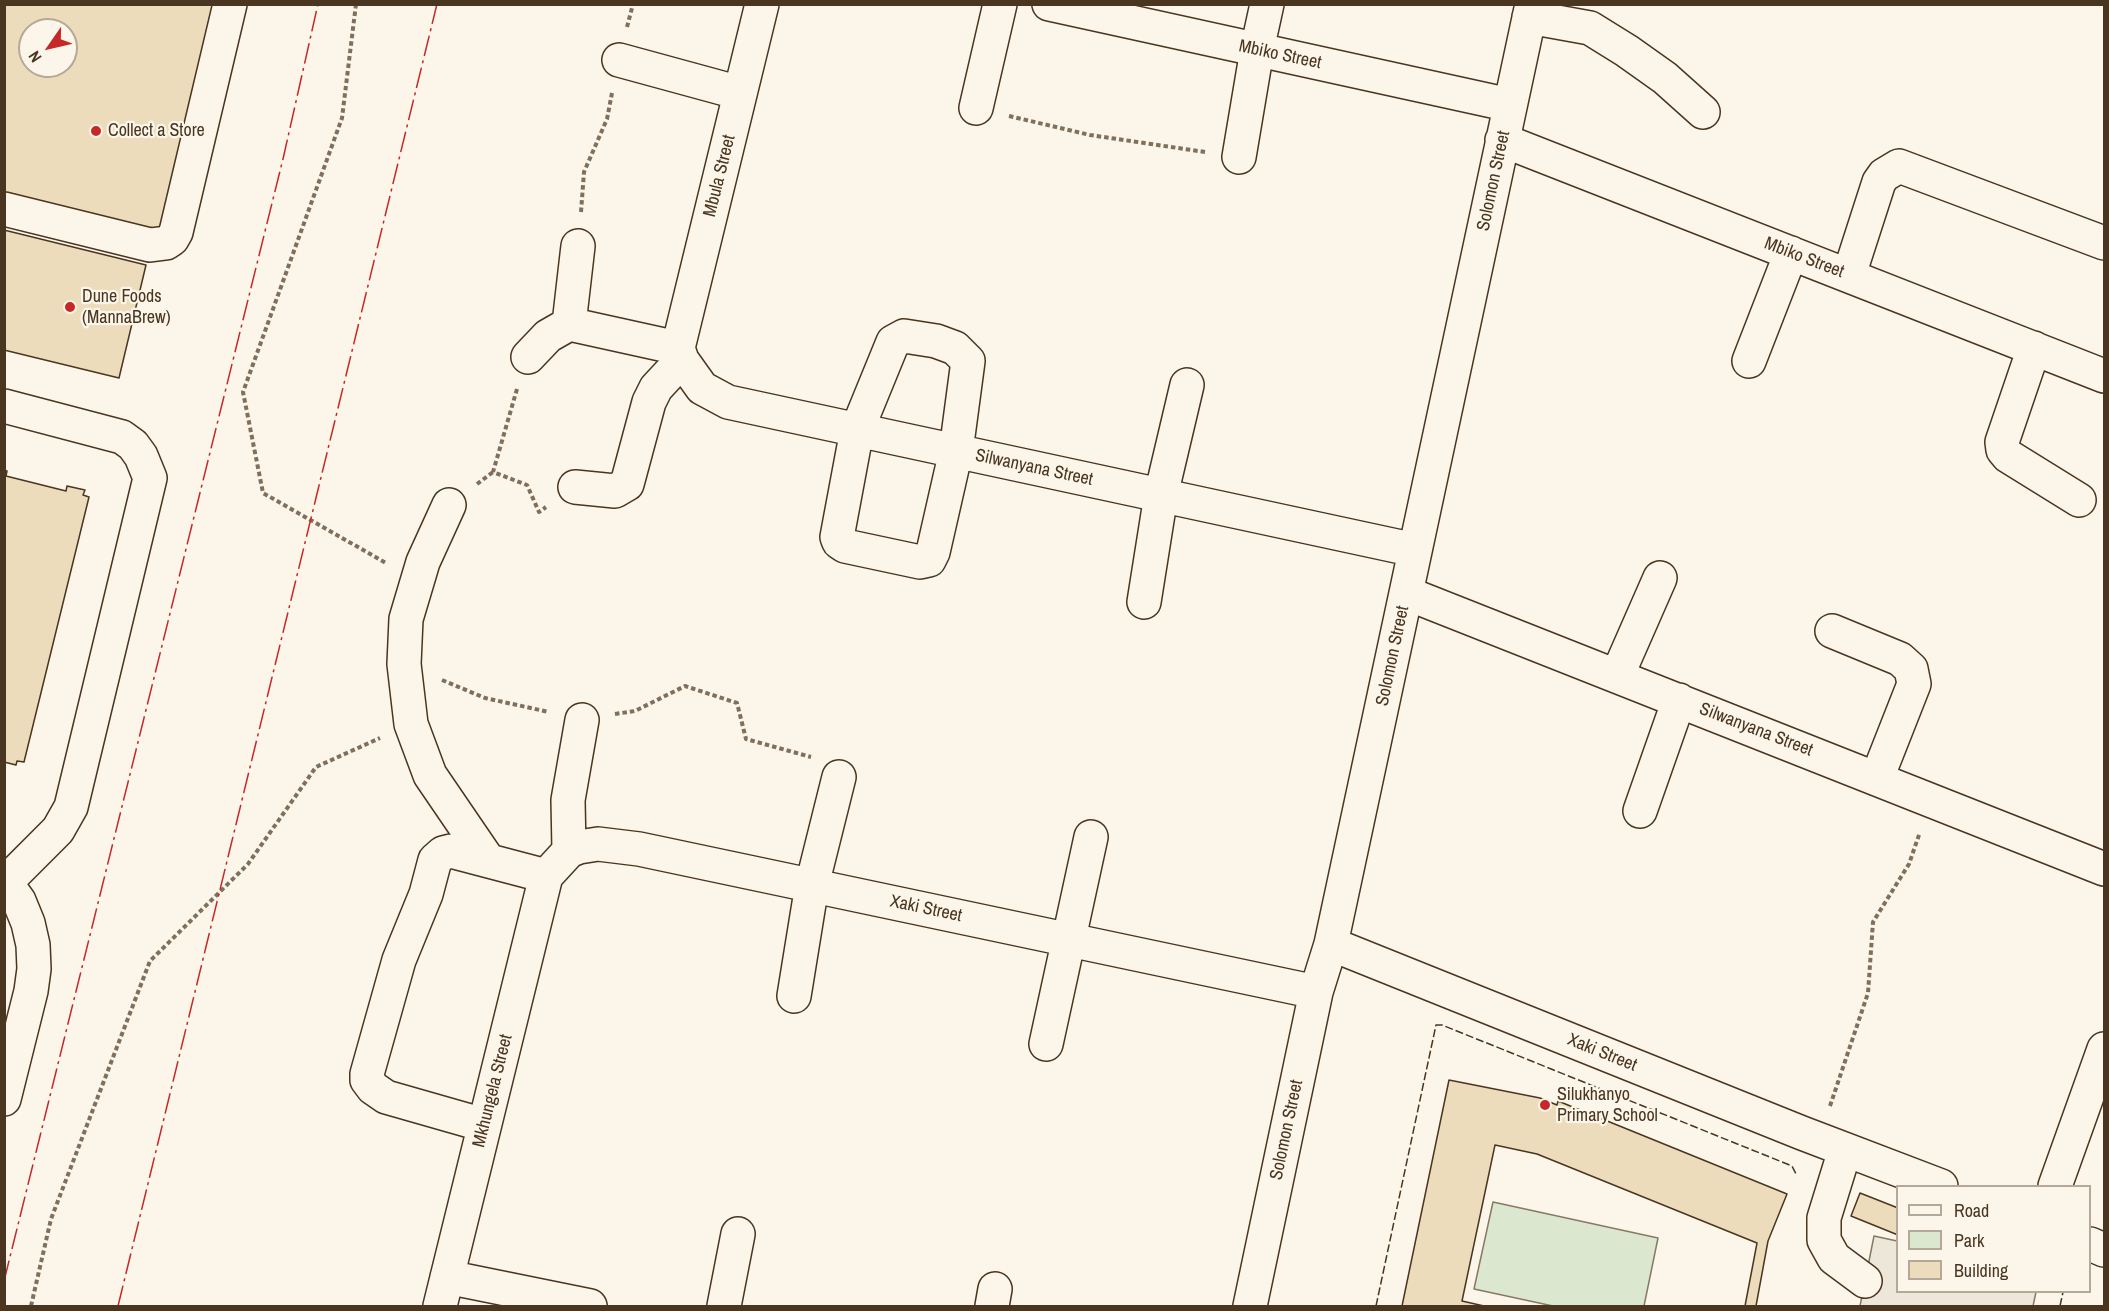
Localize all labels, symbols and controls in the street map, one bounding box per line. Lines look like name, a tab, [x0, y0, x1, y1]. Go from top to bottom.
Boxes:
north arrow	[18, 18, 78, 78]
street label: Mbiko Street	[1237, 36, 1323, 74]
text: N	[23, 47, 47, 67]
place label: Collect a Store	[108, 120, 205, 142]
marker: Collect a Store	[89, 124, 103, 138]
street label: Solomon Street	[1473, 129, 1515, 233]
street label: Mbula Street	[699, 133, 741, 219]
street label: Mbiko Street	[1761, 233, 1847, 283]
place label: Dune Foods (MannaBrew)	[82, 286, 171, 328]
marker: Dune Foods (MannaBrew)	[63, 300, 77, 314]
street label: Silwanyana Street	[973, 445, 1095, 491]
street label: Solomon Street	[1372, 604, 1414, 708]
street label: Silwanyana Street	[1696, 698, 1816, 762]
street label: Xaki Street	[888, 891, 964, 927]
street label: Xaki Street	[1564, 1029, 1640, 1077]
street label: Mkhungela Street	[469, 1032, 517, 1150]
street label: Solomon Street	[1266, 1078, 1308, 1182]
place label: Silukhanyo Primary School	[1557, 1084, 1658, 1126]
marker: Silukhanyo Primary School	[1538, 1098, 1552, 1112]
legend	[1896, 1185, 2091, 1293]
text: Road	[1954, 1198, 1989, 1223]
text: Park	[1954, 1228, 1984, 1253]
text: Building	[1954, 1258, 2008, 1283]

